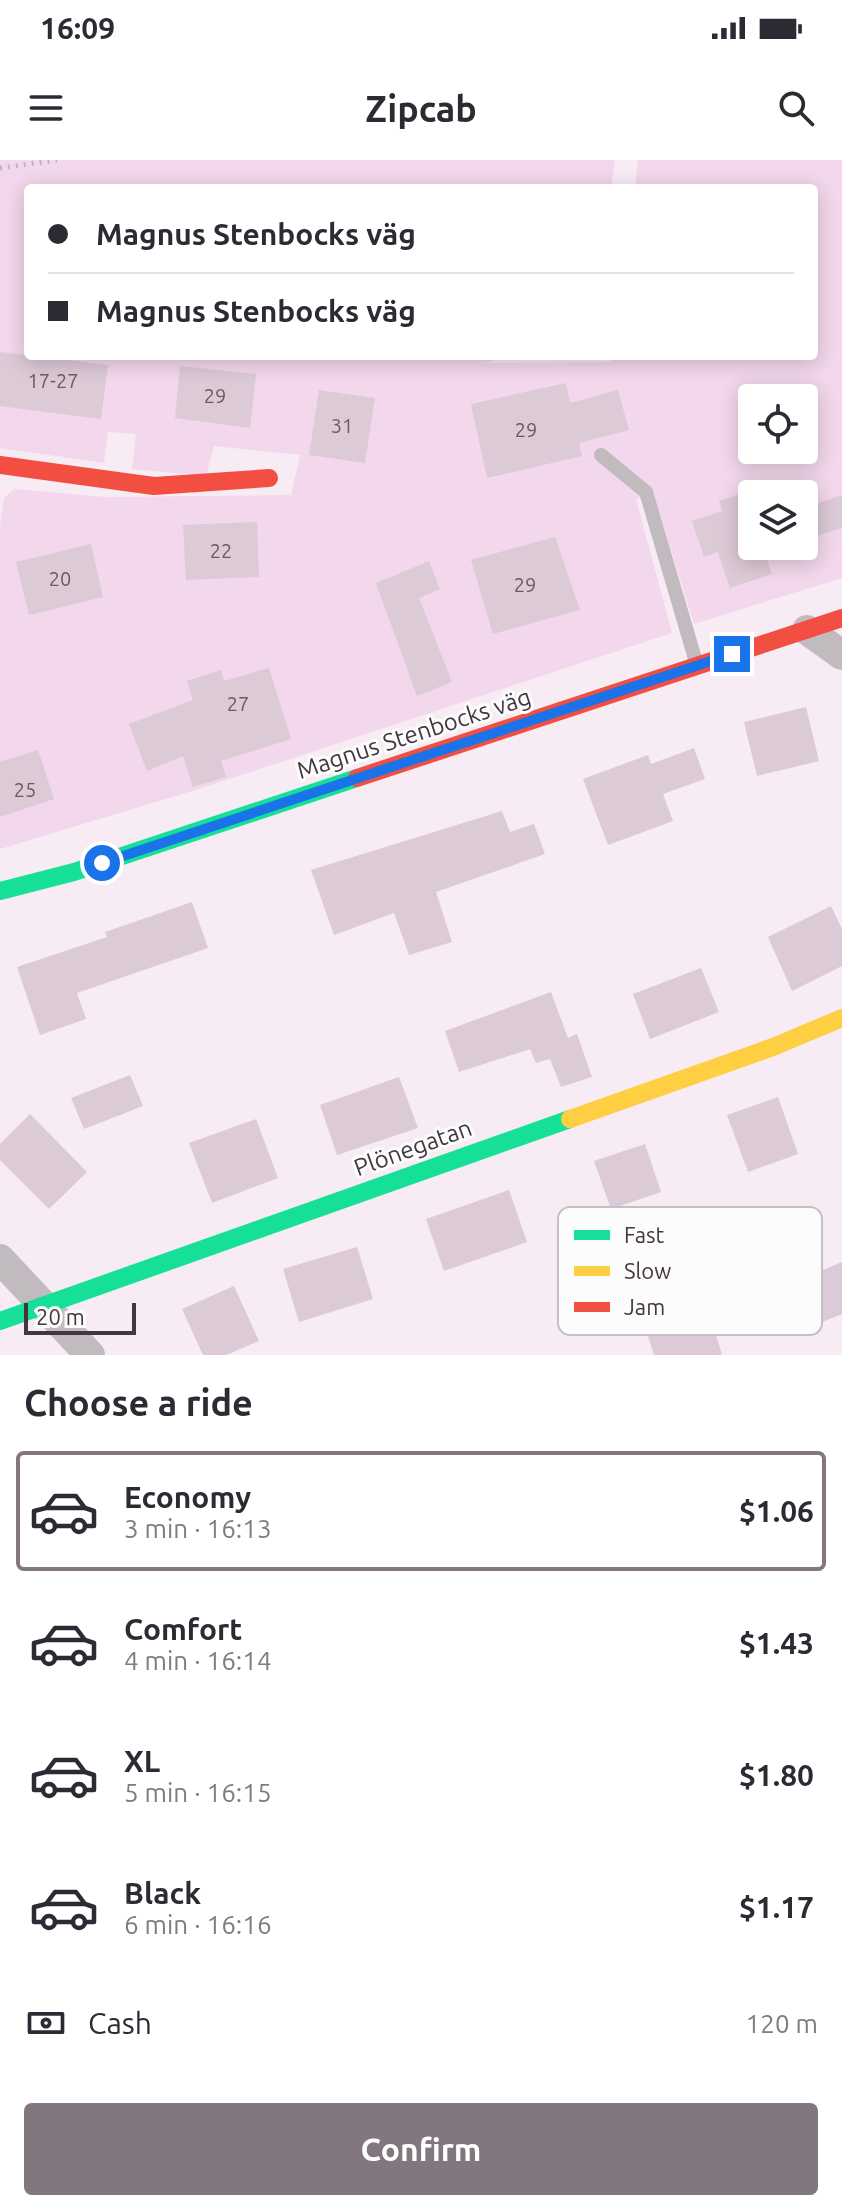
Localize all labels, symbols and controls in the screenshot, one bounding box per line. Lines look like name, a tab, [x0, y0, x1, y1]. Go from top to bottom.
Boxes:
text: 16:09	[40, 11, 115, 45]
icon: menu	[24, 86, 68, 130]
icon: search	[774, 86, 818, 130]
text: Zipcab	[365, 88, 477, 129]
text: Magnus Stenbocks väg	[96, 217, 416, 251]
text: Magnus Stenbocks väg	[96, 294, 416, 328]
house number: 17-27	[28, 369, 78, 392]
house number: 29	[204, 384, 226, 407]
map controls	[738, 384, 818, 560]
button: locate	[738, 384, 818, 464]
house number: 31	[331, 414, 353, 437]
house number: 29	[515, 418, 537, 441]
button: layers	[738, 480, 818, 560]
house number: 22	[210, 539, 232, 562]
house number: 20	[49, 567, 71, 590]
house number: 29	[514, 573, 536, 596]
route end	[714, 636, 750, 672]
street label: Magnus Stenbocks väg	[293, 683, 534, 784]
house number: 27	[227, 692, 249, 715]
house number: 25	[14, 778, 36, 801]
route start	[84, 845, 120, 881]
street label: Plönegatan	[350, 1114, 475, 1181]
legend	[558, 1207, 822, 1335]
text: Fast	[624, 1222, 665, 1247]
text: Slow	[624, 1258, 671, 1283]
text: Jam	[624, 1294, 665, 1319]
scale bar	[24, 1299, 136, 1335]
text: 20 m	[36, 1304, 85, 1329]
text: Choose a ride	[24, 1382, 253, 1423]
icon: car	[28, 1475, 100, 1547]
text: Economy	[124, 1480, 251, 1514]
text: $1.06	[739, 1494, 814, 1528]
text: 3 min · 16:13	[124, 1514, 272, 1543]
icon: car	[28, 1607, 100, 1679]
text: Comfort	[124, 1612, 242, 1646]
text: $1.43	[739, 1626, 814, 1660]
text: 4 min · 16:14	[124, 1646, 272, 1675]
icon: car	[28, 1739, 100, 1811]
text: XL	[124, 1744, 160, 1778]
text: $1.80	[739, 1758, 814, 1792]
text: 5 min · 16:15	[124, 1778, 272, 1807]
icon: car	[28, 1871, 100, 1943]
text: Black	[124, 1876, 201, 1910]
text: $1.17	[739, 1890, 814, 1924]
text: 6 min · 16:16	[124, 1910, 272, 1939]
icon: cash	[24, 2001, 68, 2045]
text: Cash	[88, 2006, 152, 2040]
text: 120 m	[746, 2009, 818, 2038]
button: Confirm	[24, 2103, 818, 2195]

